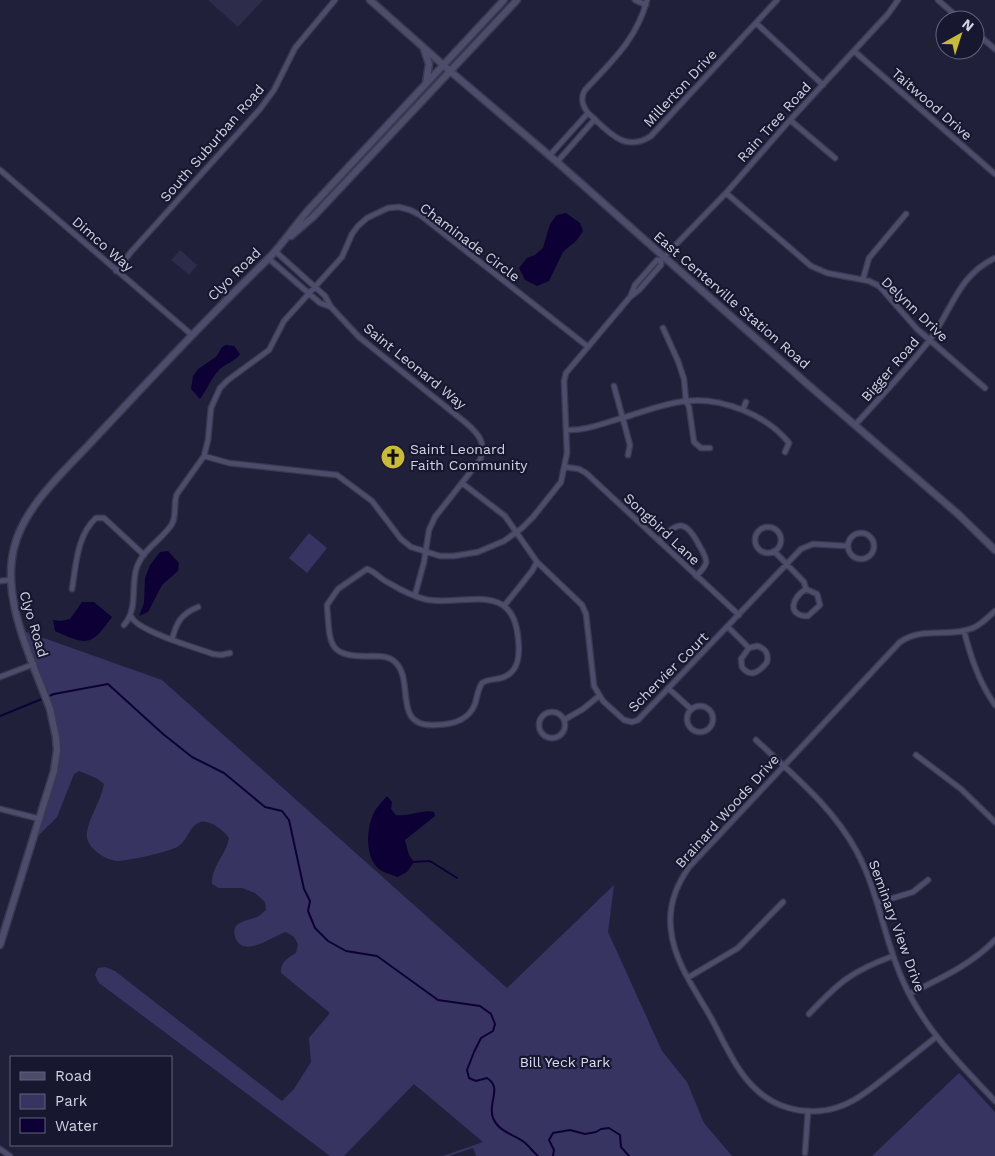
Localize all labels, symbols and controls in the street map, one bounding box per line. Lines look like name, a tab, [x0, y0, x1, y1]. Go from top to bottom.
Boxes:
north arrow	[935, 10, 985, 60]
text: N	[959, 15, 977, 34]
street label: Millerton Drive	[640, 46, 720, 130]
street label: Taitwood Drive	[889, 65, 975, 143]
street label: Rain Tree Road	[734, 79, 814, 165]
street label: South Suburban Road	[157, 81, 267, 205]
street label: Chaminade Circle	[417, 199, 523, 285]
street label: Dimco Way	[69, 213, 137, 275]
street label: East Centerville Station Road	[651, 228, 813, 372]
street label: Clyo Road	[204, 244, 264, 304]
street label: Delynn Drive	[878, 273, 952, 345]
street label: Saint Leonard Way	[361, 320, 470, 413]
street label: Bigger Road	[858, 333, 922, 405]
place label: Saint Leonard Faith Community	[410, 441, 528, 473]
church icon: Saint Leonard Faith Community	[380, 444, 406, 470]
street label: Songbird Lane	[621, 490, 703, 568]
street label: Clyo Road	[16, 589, 52, 659]
street label: Schervier Court	[625, 629, 711, 715]
street label: Brainard Woods Drive	[672, 751, 782, 871]
street label: Seminary View Drive	[866, 858, 928, 994]
park label: Bill Yeck Park	[520, 1054, 610, 1070]
legend	[10, 1056, 172, 1146]
text: Road	[55, 1067, 92, 1085]
text: Park	[55, 1092, 88, 1110]
text: Water	[55, 1117, 98, 1135]

